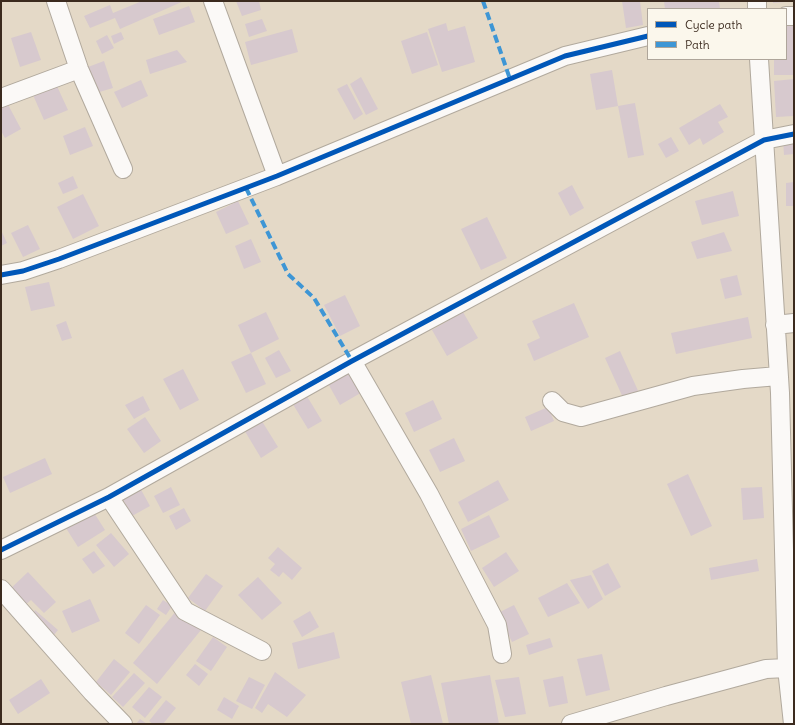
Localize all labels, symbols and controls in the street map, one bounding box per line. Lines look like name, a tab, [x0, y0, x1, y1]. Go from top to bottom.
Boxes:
legend	[647, 8, 787, 60]
text: Cycle path	[685, 17, 742, 32]
text: Path	[685, 37, 710, 52]

